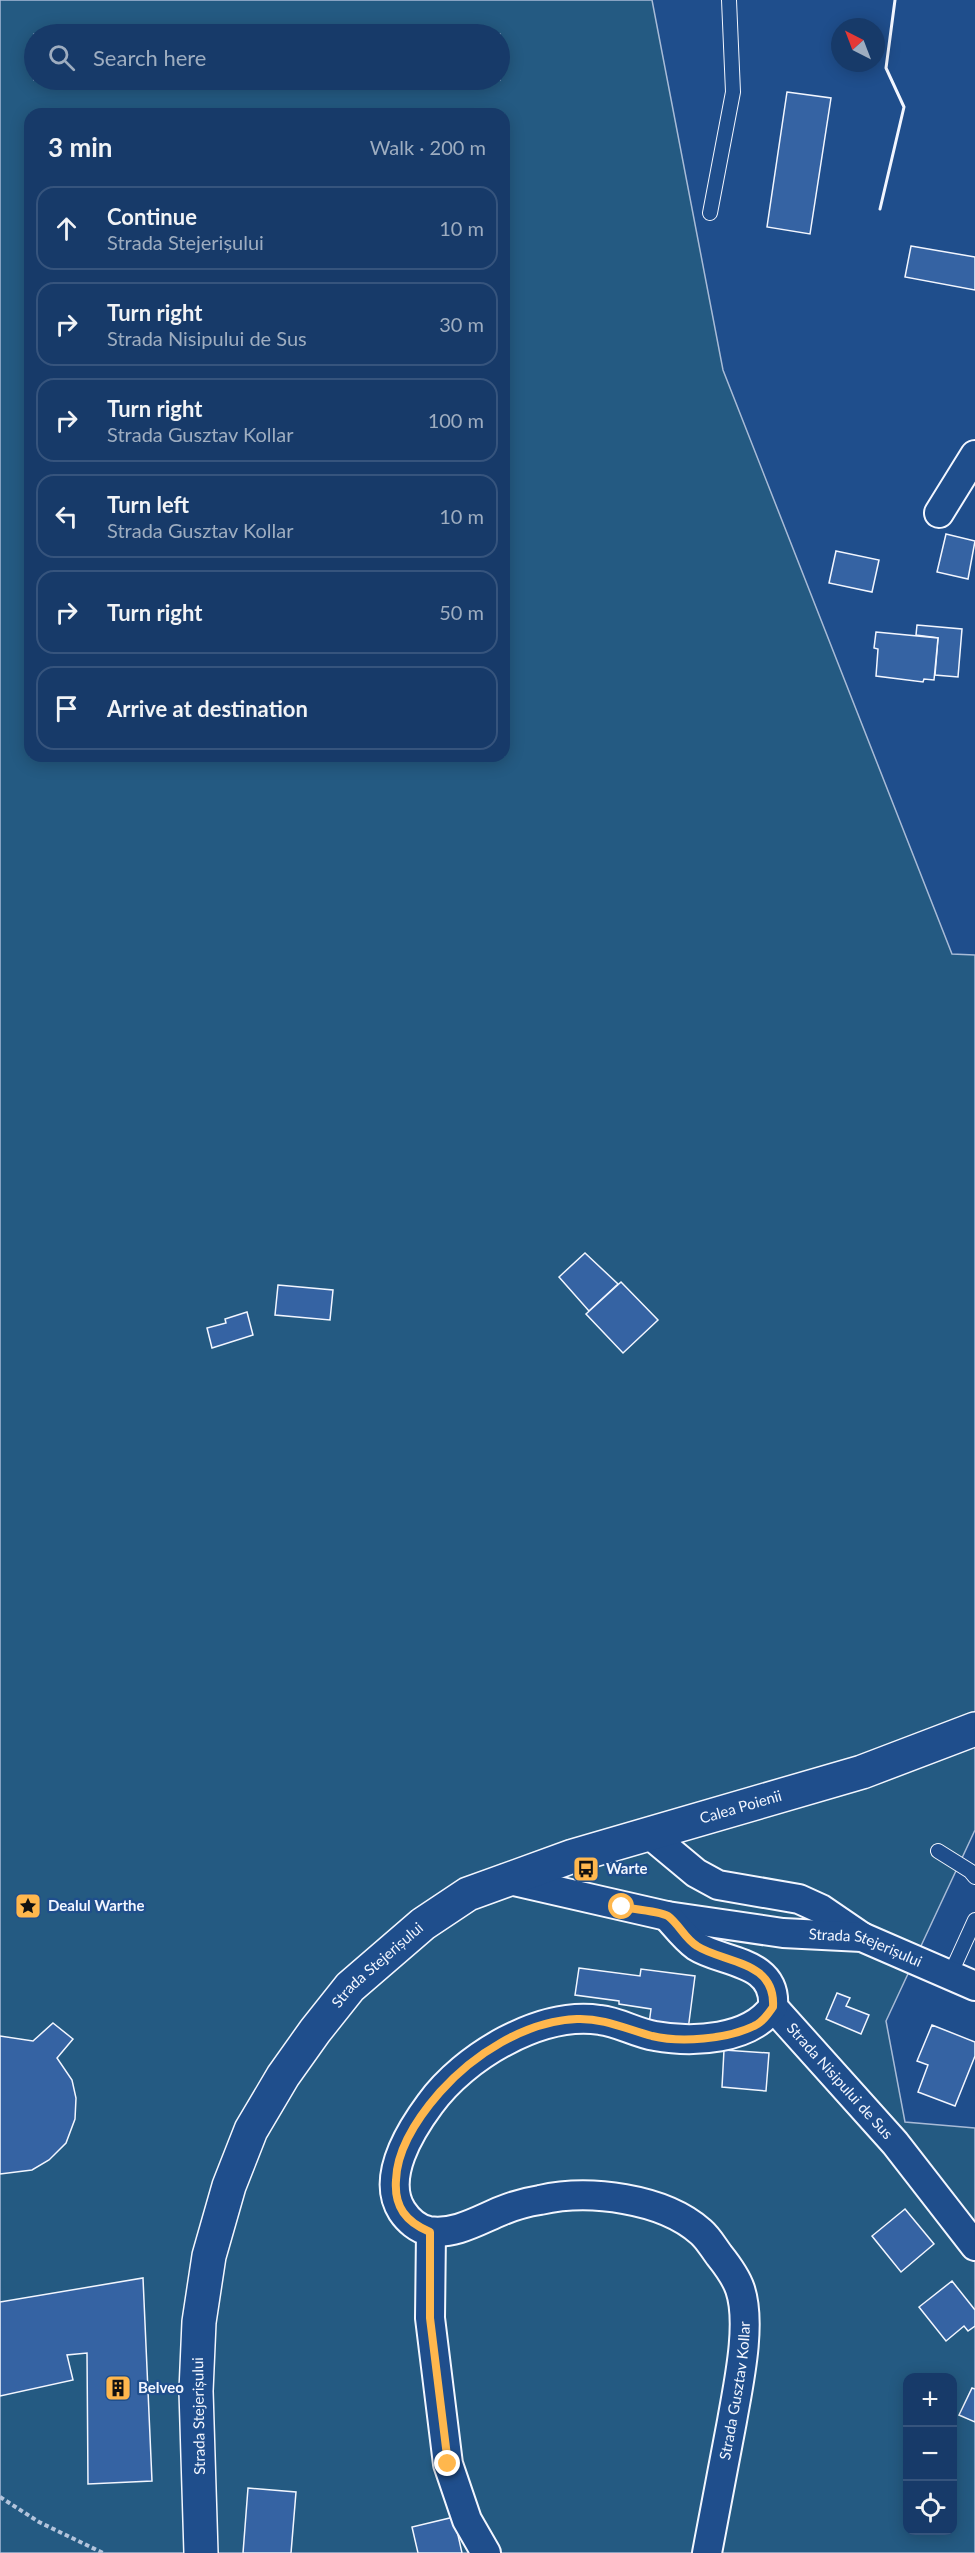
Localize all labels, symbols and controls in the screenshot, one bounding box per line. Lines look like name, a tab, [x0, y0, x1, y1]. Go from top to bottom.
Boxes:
north arrow	[831, 18, 885, 72]
search box	[24, 24, 510, 90]
icon: search	[45, 41, 78, 74]
text: Search here	[93, 44, 206, 71]
text: 3 min	[48, 131, 112, 163]
text: Walk · 200 m	[370, 135, 486, 159]
text: Continue	[107, 203, 197, 230]
icon: ahead	[50, 212, 83, 245]
text: 10 m	[439, 216, 484, 240]
text: Strada Stejerișului	[107, 230, 264, 254]
text: Turn right	[107, 299, 202, 326]
icon: right	[50, 308, 83, 341]
text: 30 m	[439, 312, 484, 336]
text: Strada Nisipului de Sus	[107, 326, 307, 350]
text: Turn right	[107, 395, 202, 422]
icon: right	[50, 404, 83, 437]
text: 100 m	[428, 408, 484, 432]
text: Strada Gusztav Kollar	[107, 422, 294, 446]
text: Turn left	[107, 491, 189, 518]
icon: left	[50, 500, 83, 533]
text: 10 m	[439, 504, 484, 528]
text: Strada Gusztav Kollar	[107, 518, 294, 542]
icon: right	[50, 596, 83, 629]
text: Turn right	[107, 599, 202, 626]
text: 50 m	[439, 600, 484, 624]
icon: arrive	[50, 692, 83, 725]
text: Arrive at destination	[107, 695, 308, 722]
street label: Calea Poienii	[697, 1786, 784, 1827]
bus stop icon: Warte	[571, 1854, 601, 1884]
place label: Warte	[606, 1859, 648, 1877]
place icon: Dealul Warthe	[13, 1891, 43, 1921]
route start	[608, 1893, 634, 1919]
place label: Dealul Warthe	[48, 1896, 145, 1914]
street label: Strada Stejerișului	[327, 1918, 426, 2011]
street label: Strada Stejerișului	[808, 1924, 925, 1970]
street label: Strada Nisipului de Sus	[784, 2019, 897, 2142]
street label: Strada Gusztav Kollar	[715, 2321, 753, 2461]
street label: Strada Stejerișului	[188, 2357, 208, 2475]
building icon: Belveo	[103, 2373, 133, 2403]
map controls	[903, 2373, 957, 2535]
button: +	[903, 2373, 957, 2427]
place label: Belveo	[138, 2378, 184, 2396]
button: −	[903, 2427, 957, 2481]
route end	[434, 2450, 460, 2476]
button: locate	[903, 2481, 957, 2535]

